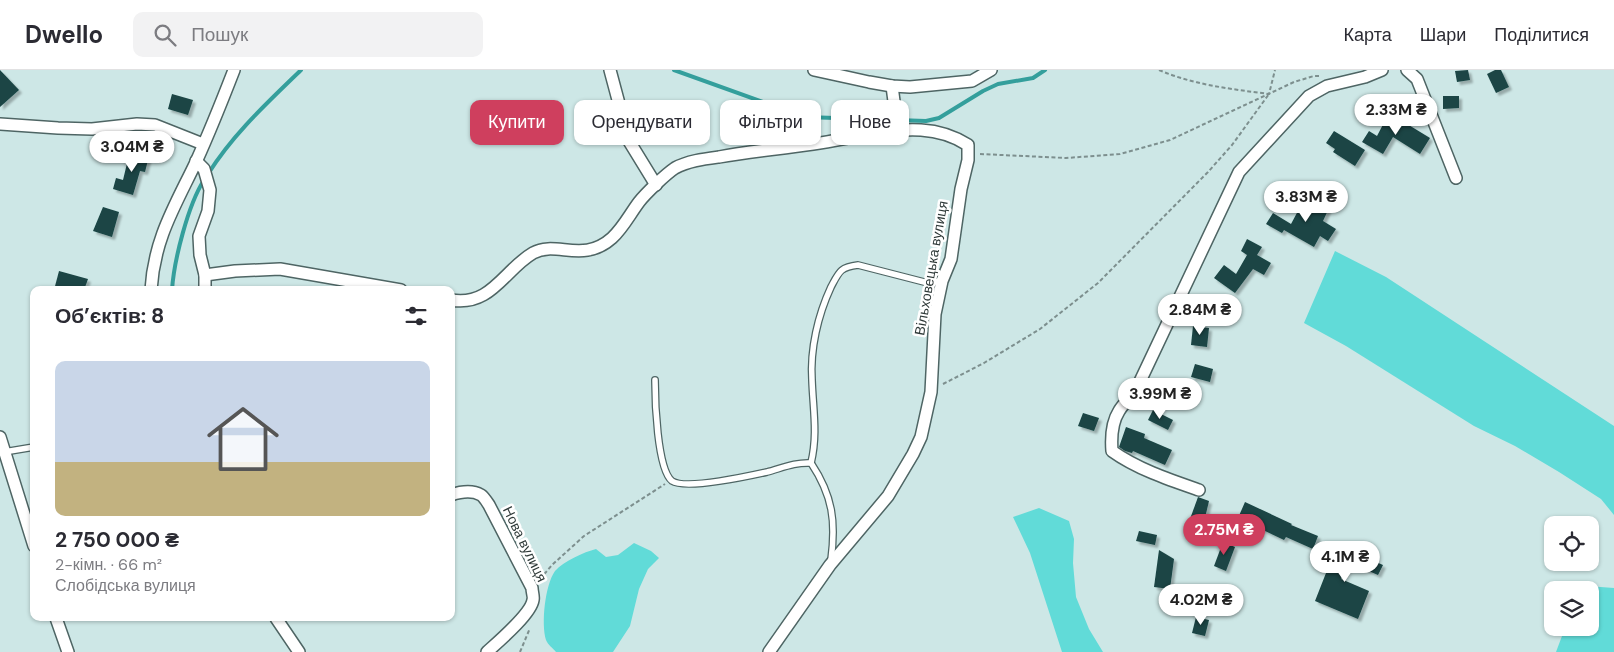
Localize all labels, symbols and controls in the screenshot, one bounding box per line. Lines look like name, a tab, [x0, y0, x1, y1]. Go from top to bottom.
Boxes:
search box	[133, 12, 483, 57]
text: Dwello	[25, 19, 103, 50]
icon: search	[151, 21, 179, 49]
text: Пошук	[191, 22, 248, 47]
text: Карта	[1344, 23, 1392, 47]
text: Шари	[1420, 23, 1466, 47]
text: Поділитися	[1494, 23, 1589, 47]
pin: 2.33M ₴	[1350, 93, 1442, 136]
text: 2.33M ₴	[1365, 99, 1427, 120]
chip: Купити	[470, 100, 564, 145]
chip: Орендувати	[574, 100, 710, 145]
chip: Фільтри	[720, 100, 821, 145]
chip: Нове	[831, 100, 909, 145]
pin: 3.04M ₴	[86, 131, 178, 173]
text: 3.04M ₴	[100, 136, 164, 157]
pin: 3.83M ₴	[1260, 180, 1352, 223]
text: 3.83M ₴	[1275, 186, 1337, 207]
street label: Вільховецька вулиця	[910, 199, 952, 337]
pin: 2.84M ₴	[1154, 294, 1246, 336]
text: 2.84M ₴	[1169, 299, 1231, 320]
text: Об’єктів: 8	[55, 302, 164, 330]
icon: filters	[402, 302, 430, 330]
pin: 3.99M ₴	[1114, 378, 1206, 420]
text: 3.99M ₴	[1129, 383, 1191, 404]
icon: home	[198, 394, 288, 484]
street label: Нова вулиця	[499, 503, 551, 585]
pin: 2.75M ₴	[1178, 514, 1270, 556]
map controls	[1544, 516, 1599, 636]
button: locate	[1544, 516, 1599, 571]
text: 2.75M ₴	[1194, 519, 1254, 540]
text: 2 750 000 ₴	[55, 526, 179, 554]
pin: 4.1M ₴	[1304, 540, 1386, 583]
text: 4.1M ₴	[1321, 546, 1369, 567]
text: 2-кімн. · 66 m²	[55, 554, 162, 575]
text: Слобідська вулиця	[55, 575, 196, 596]
button: layers	[1544, 581, 1599, 636]
pin: 4.02M ₴	[1155, 584, 1247, 626]
text: 4.02M ₴	[1170, 589, 1232, 610]

